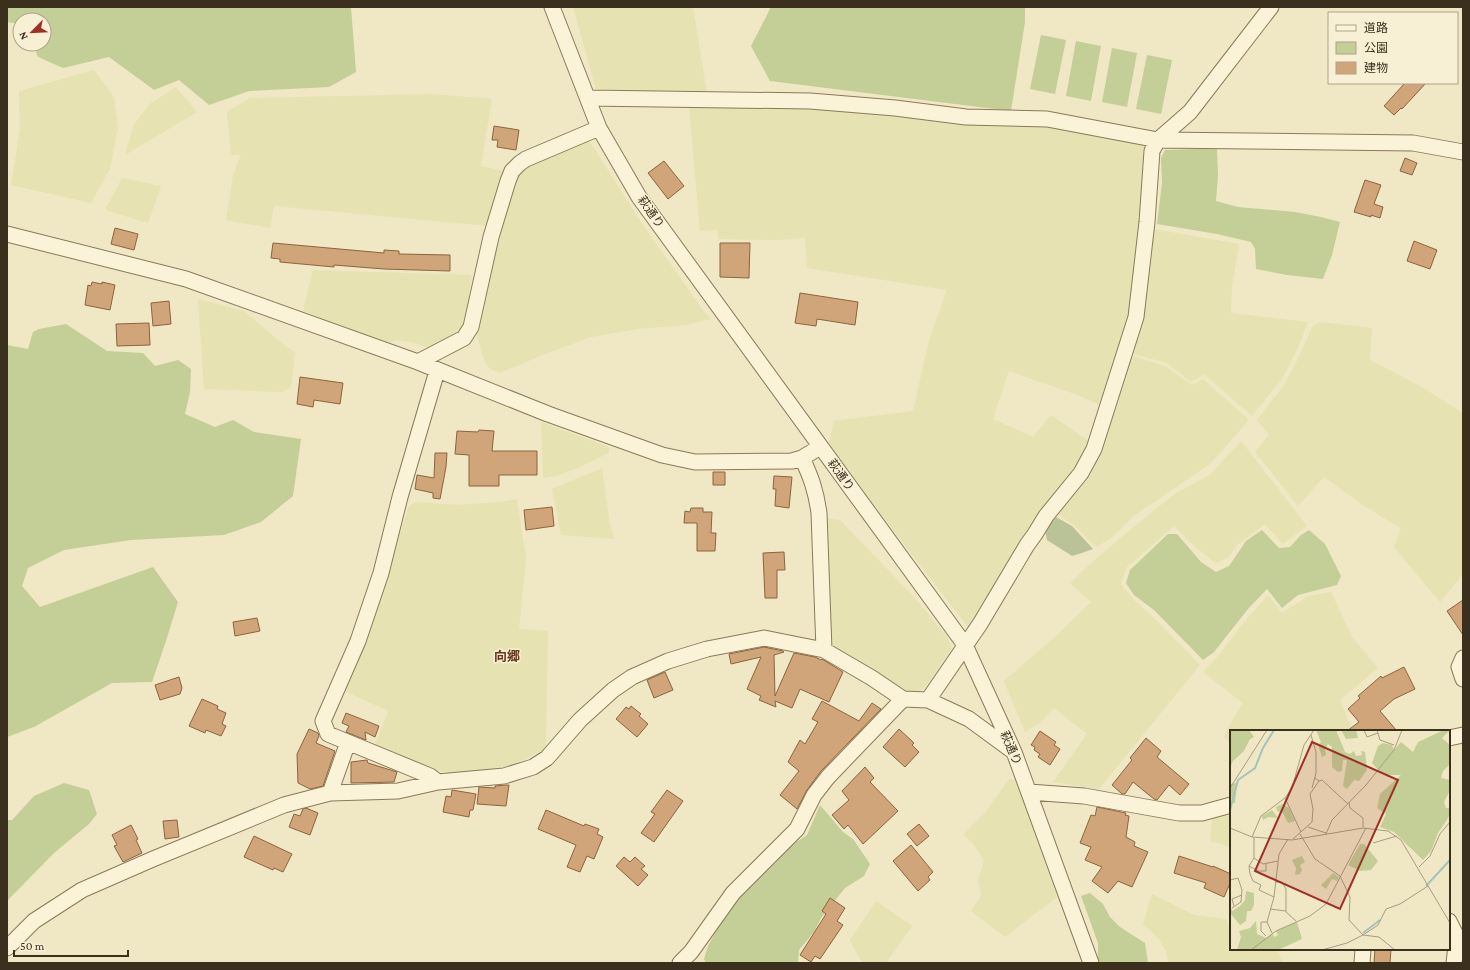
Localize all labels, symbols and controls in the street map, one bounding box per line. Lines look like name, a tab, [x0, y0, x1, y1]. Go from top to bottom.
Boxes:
north arrow	[12, 12, 52, 52]
legend	[1328, 12, 1458, 84]
text: 道路	[1364, 21, 1388, 35]
text: N	[16, 30, 30, 42]
text: 公園	[1364, 41, 1388, 55]
text: 建物	[1364, 61, 1388, 75]
street label: 萩通り	[635, 193, 667, 231]
street label: 萩通り	[825, 456, 857, 494]
district label: 向郷	[494, 649, 520, 664]
street label: 萩通り	[998, 729, 1024, 767]
inset map	[1230, 730, 1450, 950]
scale bar	[14, 932, 128, 958]
text: 50 m	[20, 939, 45, 953]

